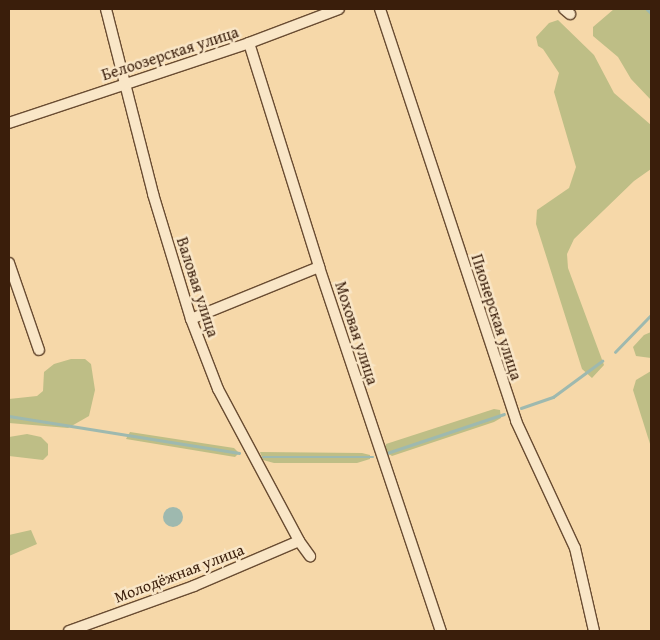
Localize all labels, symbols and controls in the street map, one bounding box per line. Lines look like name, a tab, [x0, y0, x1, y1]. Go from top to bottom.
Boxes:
street label: Белоозерская улица	[99, 22, 241, 84]
street label: Валовая улица	[173, 235, 223, 339]
street label: Пионерская улица	[468, 252, 526, 382]
street label: Моховая улица	[331, 279, 383, 387]
street label: Молодёжная улица	[111, 539, 247, 607]

